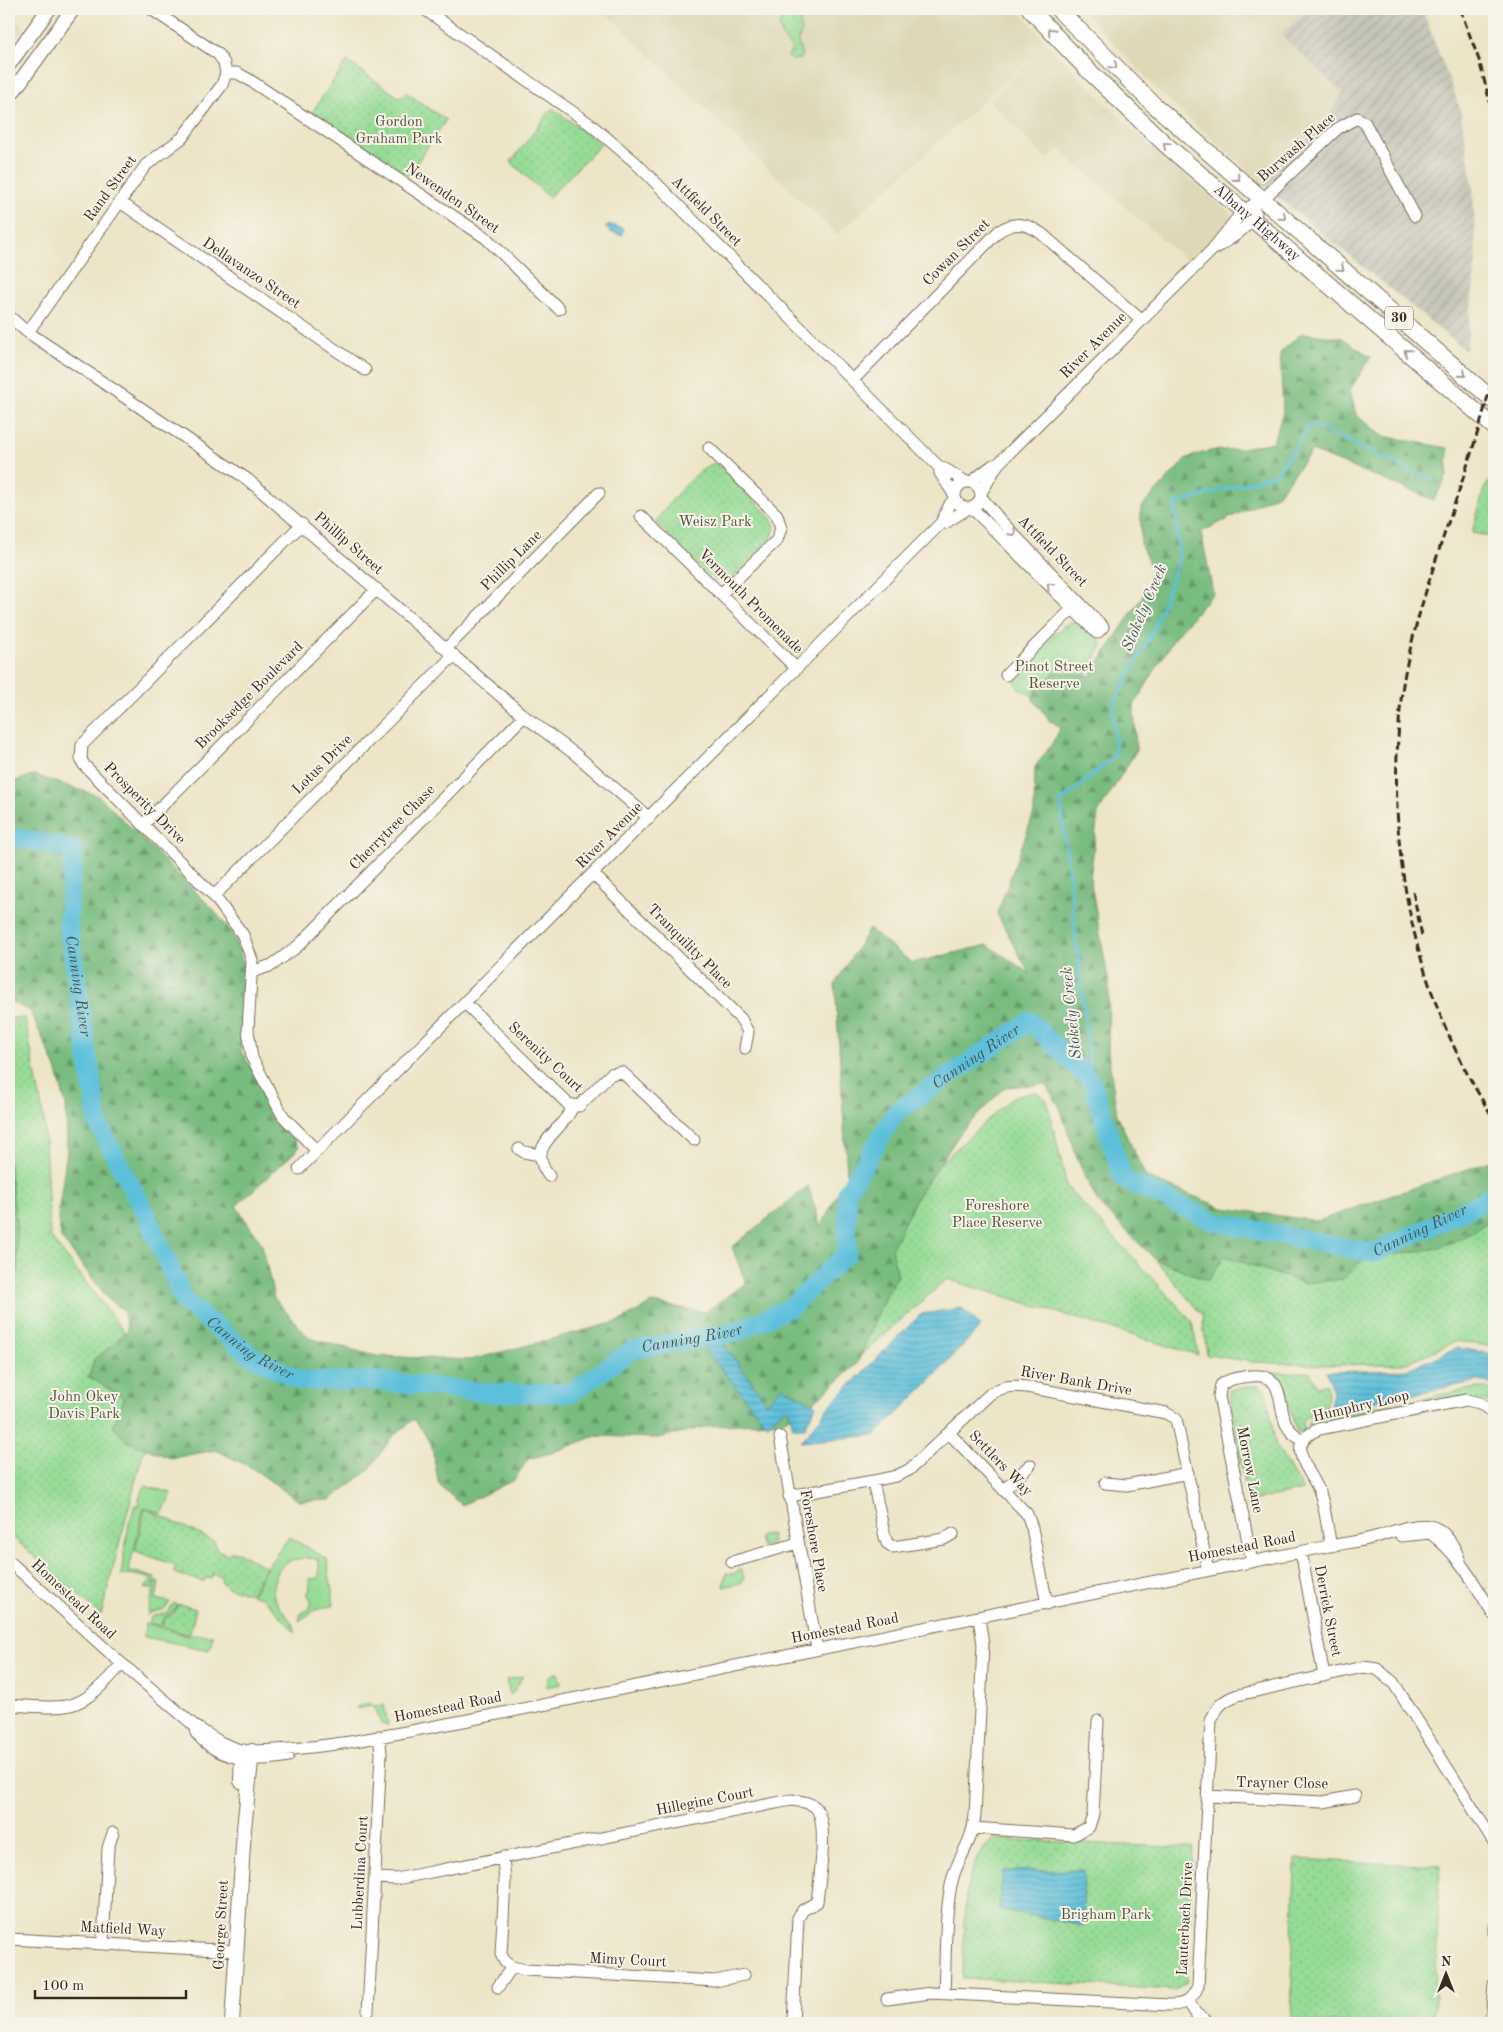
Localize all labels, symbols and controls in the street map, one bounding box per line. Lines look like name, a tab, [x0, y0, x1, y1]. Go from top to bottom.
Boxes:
one-way arrow	[1048, 27, 1057, 36]
one-way arrow	[1108, 60, 1117, 69]
street label: Burwash Place	[1255, 110, 1339, 185]
park label: Gordon Graham Park	[356, 115, 443, 147]
one-way arrow	[1163, 142, 1172, 151]
street label: Rand Street	[82, 153, 140, 225]
street label: Newenden Street	[402, 161, 502, 237]
one-way arrow	[1232, 172, 1241, 181]
street label: Attfield Street	[668, 174, 744, 250]
street label: Albany Highway	[1210, 182, 1303, 264]
one-way arrow	[1278, 212, 1287, 221]
street label: Cowan Street	[921, 217, 993, 289]
street label: Dellavanzo Street	[199, 236, 303, 312]
one-way arrow	[1335, 262, 1344, 271]
road number: 30	[1385, 306, 1413, 330]
street label: River Avenue	[1058, 310, 1130, 382]
one-way arrow	[1404, 348, 1413, 357]
one-way arrow	[1458, 368, 1467, 377]
street label: Phillip Street	[311, 510, 385, 578]
street label: Attfield Street	[1014, 513, 1090, 591]
park label: Weisz Park	[678, 515, 752, 530]
street label: Phillip Lane	[479, 528, 545, 594]
one-way arrow	[1007, 528, 1016, 537]
street label: Vermouth Promenade	[695, 547, 805, 657]
water label: Stokely Creek	[1120, 562, 1171, 654]
one-way arrow	[1047, 583, 1056, 592]
street label: Brooksedge Boulevard	[193, 639, 307, 753]
park label: Pinot Street Reserve	[1015, 660, 1094, 692]
street label: Lotus Drive	[290, 732, 356, 798]
street label: Prosperity Drive	[100, 760, 188, 848]
street label: Cherrytree Chase	[347, 782, 439, 874]
street label: River Avenue	[574, 800, 646, 872]
street label: Tranquility Place	[644, 902, 734, 992]
water label: Canning River	[62, 934, 93, 1039]
water label: Stokely Creek	[1059, 966, 1085, 1060]
street label: Serenity Court	[505, 1020, 585, 1096]
water label: Canning River	[930, 1021, 1024, 1093]
park label: Foreshore Place Reserve	[952, 1199, 1042, 1231]
water label: Canning River	[1370, 1202, 1471, 1260]
water label: Canning River	[203, 1314, 297, 1384]
water label: Canning River	[640, 1322, 746, 1356]
street label: River Bank Drive	[1019, 1365, 1133, 1399]
street label: Humphry Loop	[1311, 1389, 1411, 1425]
park label: John Okey Davis Park	[48, 1390, 120, 1422]
street label: Morrow Lane	[1233, 1425, 1265, 1515]
street label: Settlers Way	[965, 1428, 1035, 1500]
street label: Foreshore Place	[797, 1488, 829, 1594]
street label: Homestead Road	[1187, 1530, 1297, 1566]
street label: Homestead Road	[28, 1557, 118, 1643]
street label: Derrick Street	[1311, 1564, 1343, 1658]
street label: Homestead Road	[790, 1611, 900, 1647]
street label: Homestead Road	[393, 1690, 503, 1726]
street label: Trayner Close	[1236, 1776, 1328, 1792]
street label: Hillegine Court	[655, 1785, 755, 1819]
street label: Lubberdina Court	[351, 1815, 371, 1931]
street label: Lauterbach Drive	[1176, 1862, 1196, 1976]
street label: George Street	[212, 1880, 232, 1970]
park label: Brigham Park	[1060, 1908, 1152, 1923]
street label: Matfield Way	[80, 1920, 166, 1940]
north arrow	[1420, 1950, 1470, 2000]
street label: Mimy Court	[589, 1951, 667, 1971]
text: N	[1441, 1955, 1452, 1969]
scale bar	[35, 1967, 186, 1999]
text: 100 m	[42, 1979, 84, 1994]

